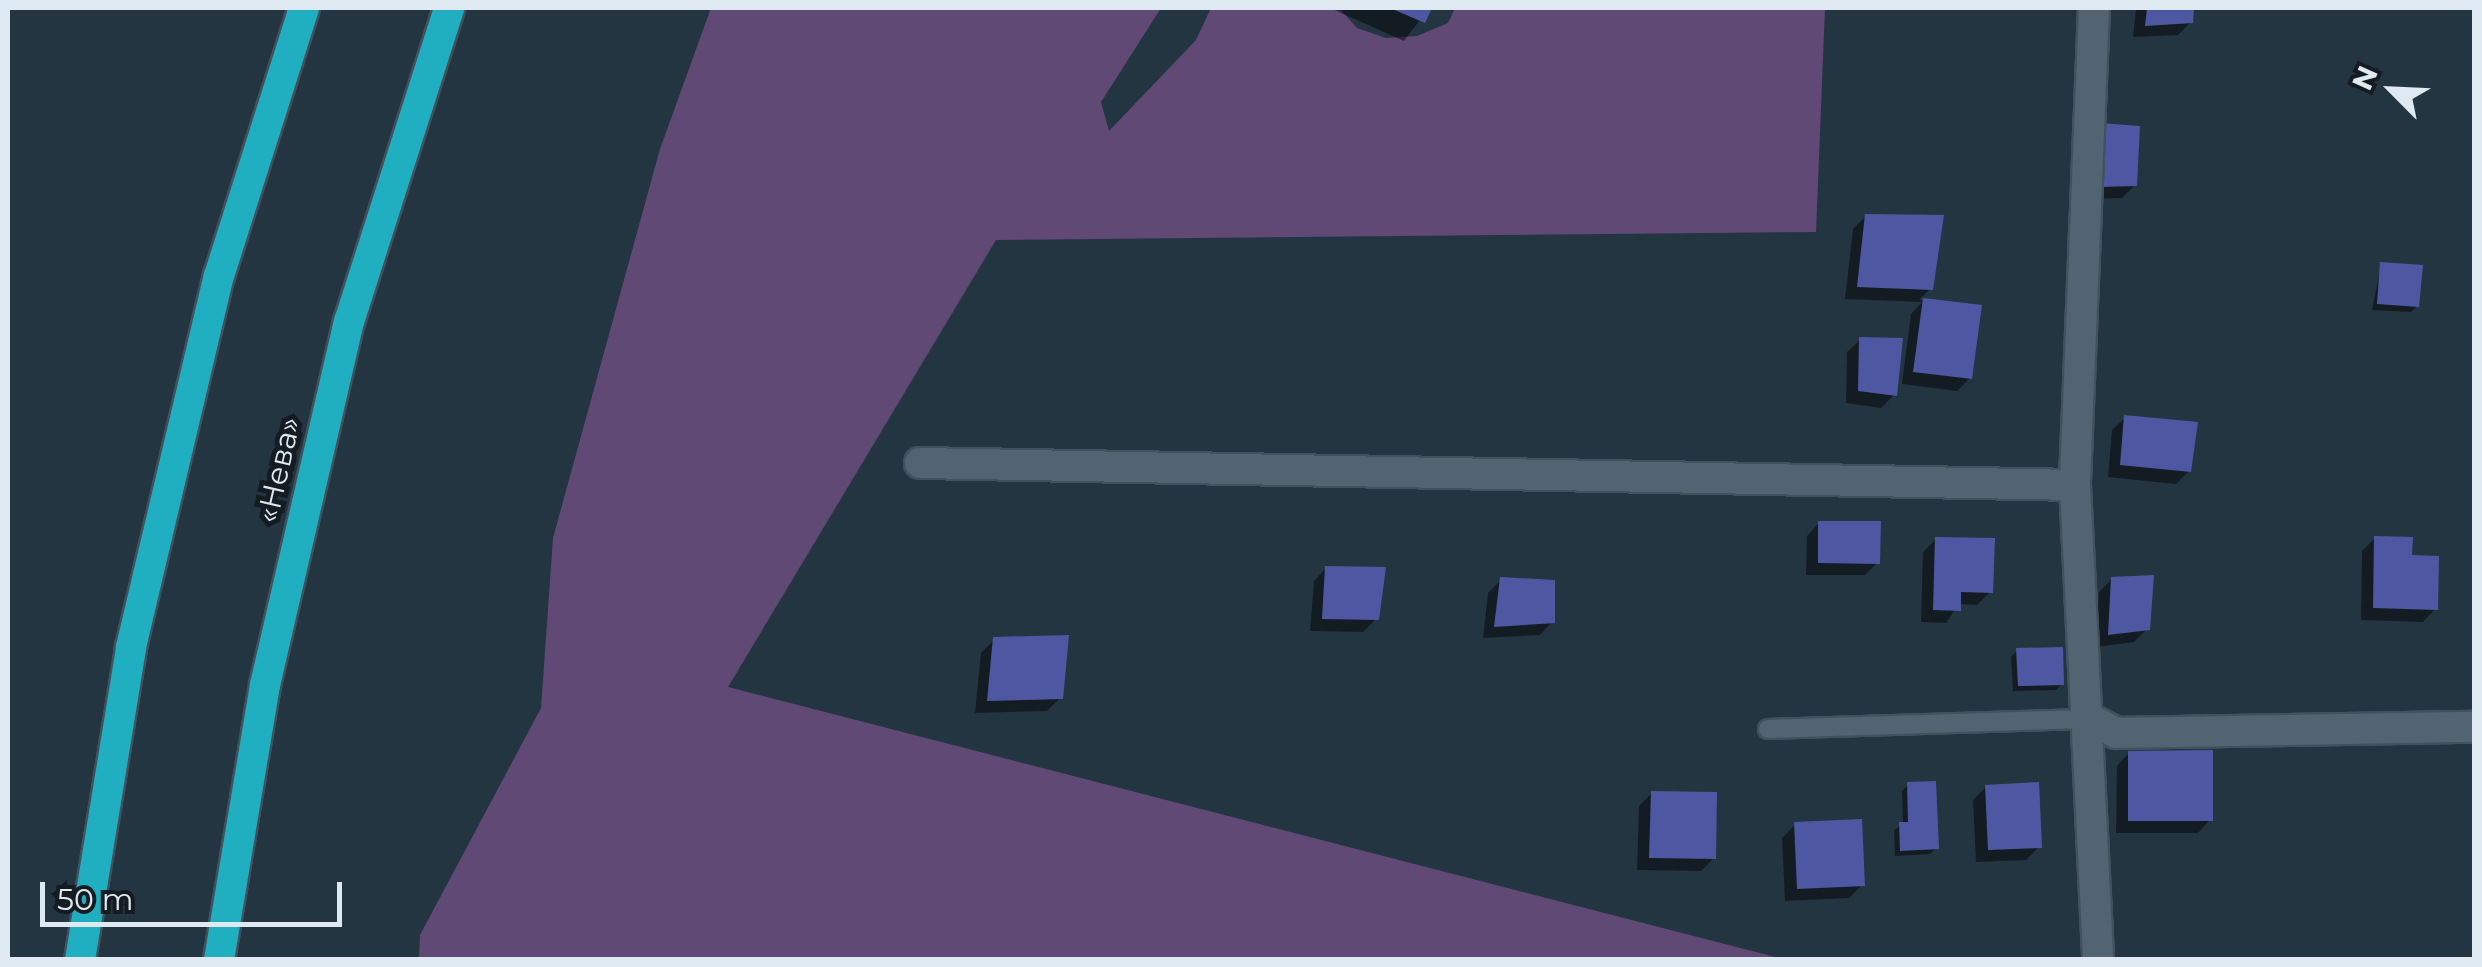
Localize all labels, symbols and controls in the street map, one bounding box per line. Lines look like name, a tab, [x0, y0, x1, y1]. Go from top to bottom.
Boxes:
north arrow	[2342, 40, 2442, 140]
text: N	[2344, 61, 2385, 95]
street label: «Нева»	[249, 414, 309, 526]
scale bar	[45, 862, 348, 924]
text: 50 m	[57, 881, 134, 918]

